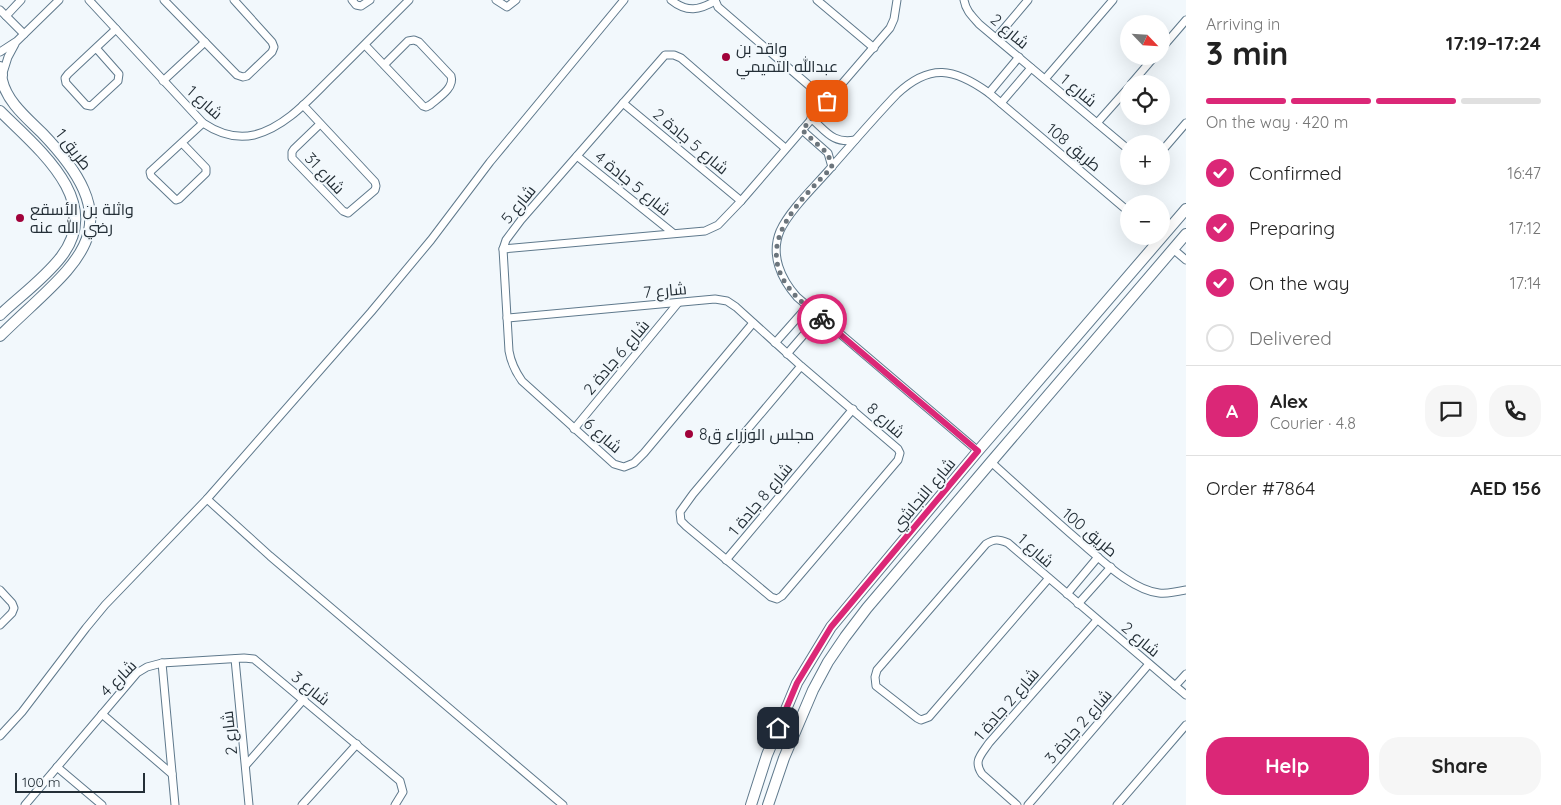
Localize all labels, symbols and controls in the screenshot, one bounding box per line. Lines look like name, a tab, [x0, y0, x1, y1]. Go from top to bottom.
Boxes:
street label: شارع 2	[985, 9, 1033, 54]
text: Arriving in	[1206, 14, 1280, 34]
north arrow	[1120, 15, 1170, 65]
map controls	[1120, 15, 1170, 245]
text: 17:19–17:24	[1446, 31, 1541, 55]
text: 3 min	[1206, 33, 1288, 73]
place label: واقد بن عبدالله التميمي	[736, 38, 838, 80]
marker: واقد بن عبدالله التميمي	[720, 51, 732, 63]
street label: شارع 1	[1055, 69, 1101, 112]
button: locate	[1120, 75, 1170, 125]
pin	[806, 80, 848, 122]
street label: شارع 1	[182, 81, 227, 125]
icon: bag	[813, 87, 841, 115]
street label: شارع 5 جادة 2	[648, 104, 733, 180]
text: On the way · 420 m	[1206, 112, 1348, 132]
street label: طريق 108	[1042, 118, 1105, 176]
street label: طريق 1	[51, 124, 96, 174]
button: +	[1120, 135, 1170, 185]
street label: شارع 5 جادة 4	[590, 146, 675, 221]
street label: شارع 31	[299, 148, 349, 199]
icon: check	[1206, 159, 1234, 187]
text: Confirmed	[1249, 161, 1342, 185]
text: 16:47	[1507, 163, 1541, 183]
street label: شارع 5	[496, 181, 541, 229]
button: −	[1120, 195, 1170, 245]
place label: واثلة بن الأسقع رضي الله عنه	[30, 199, 134, 240]
marker: واثلة بن الأسقع رضي الله عنه	[14, 212, 26, 224]
icon: check	[1206, 214, 1234, 242]
text: Preparing	[1249, 216, 1335, 240]
text: 17:12	[1509, 218, 1541, 238]
icon: check	[1206, 269, 1234, 297]
text: On the way	[1249, 271, 1350, 295]
text: 17:14	[1510, 273, 1541, 293]
street label: شارع 7	[642, 278, 688, 304]
courier	[797, 294, 847, 344]
icon: bike	[808, 305, 836, 333]
street label: شارع 6 جادة 2	[579, 315, 655, 400]
text: Delivered	[1249, 326, 1332, 350]
button: chat	[1425, 385, 1477, 437]
button: phone	[1489, 385, 1541, 437]
text: Alex	[1270, 389, 1308, 413]
street label: شارع 8	[862, 398, 909, 444]
text: A	[1226, 399, 1238, 423]
street label: شارع 6	[579, 413, 626, 458]
text: Courier · 4.8	[1270, 413, 1356, 433]
place label: مجلس الوزراء ق8	[699, 424, 814, 445]
marker: مجلس الوزراء ق8	[683, 428, 695, 440]
street label: شارع النجاشي	[887, 453, 962, 536]
street label: شارع 8 جادة 1	[724, 458, 798, 541]
text: Order #7864	[1206, 476, 1315, 500]
text: AED 156	[1470, 476, 1541, 500]
street label: طريق 100	[1058, 503, 1122, 562]
street label: شارع 1	[1013, 529, 1058, 573]
street label: شارع 2	[1116, 617, 1164, 662]
street label: شارع 4	[95, 655, 142, 702]
street label: شارع 2 جادة 1	[969, 664, 1044, 746]
street label: شارع 3	[286, 666, 334, 711]
street label: شارع 2 جادة 3	[1040, 685, 1117, 769]
pin	[757, 707, 799, 749]
street label: شارع 2	[217, 710, 243, 756]
icon: home	[764, 714, 792, 742]
button: Help	[1206, 737, 1369, 795]
button: Share	[1379, 737, 1541, 795]
scale bar	[15, 770, 145, 793]
text: 100 m	[22, 773, 60, 791]

